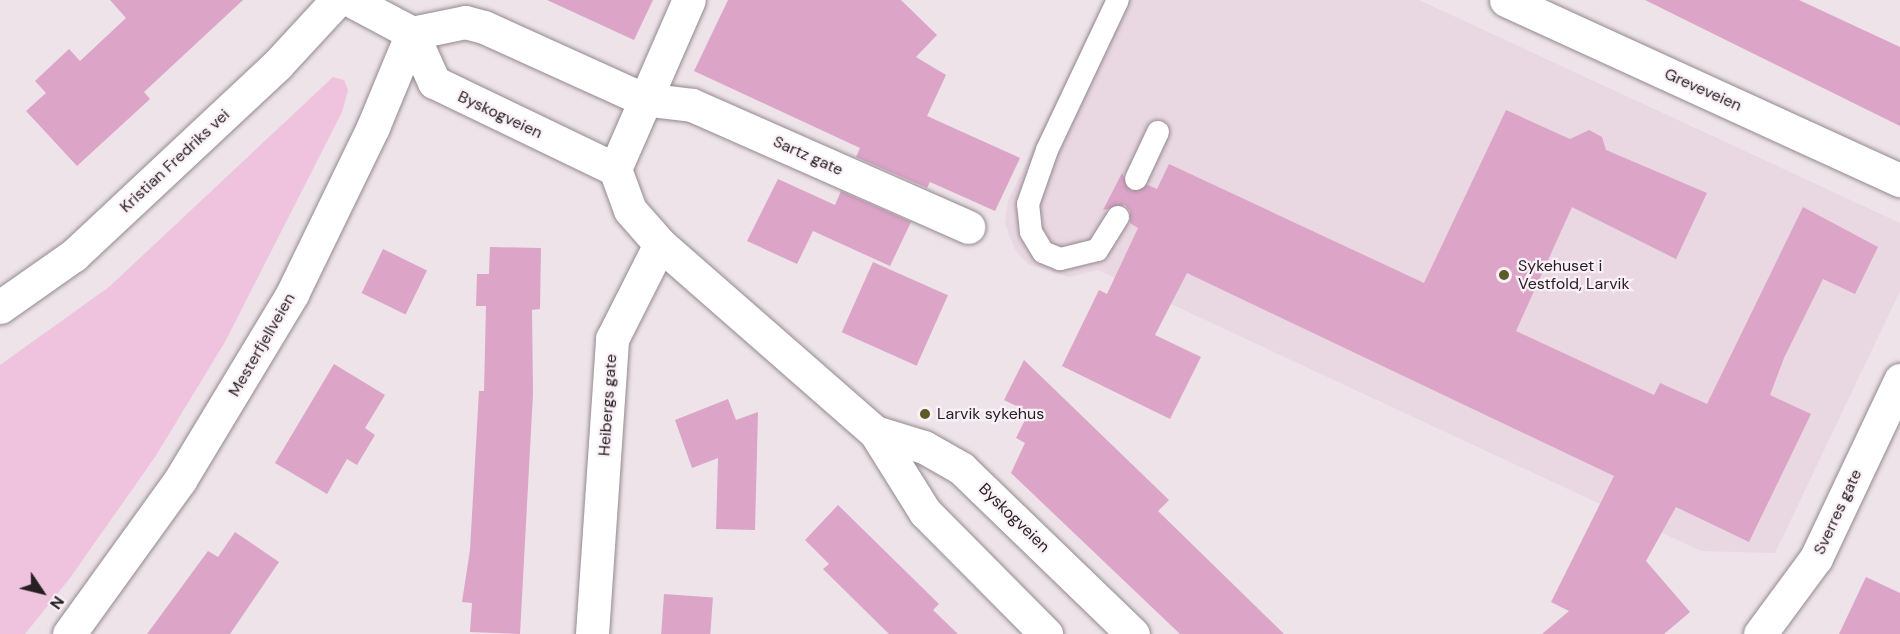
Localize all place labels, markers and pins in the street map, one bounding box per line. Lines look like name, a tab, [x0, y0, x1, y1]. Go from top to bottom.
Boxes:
place label: Sykehuset i Vestfold, Larvik	[1518, 256, 1629, 294]
marker: Sykehuset i Vestfold, Larvik	[1495, 266, 1513, 284]
place label: Larvik sykehus	[937, 404, 1044, 424]
marker: Larvik sykehus	[918, 407, 932, 421]

